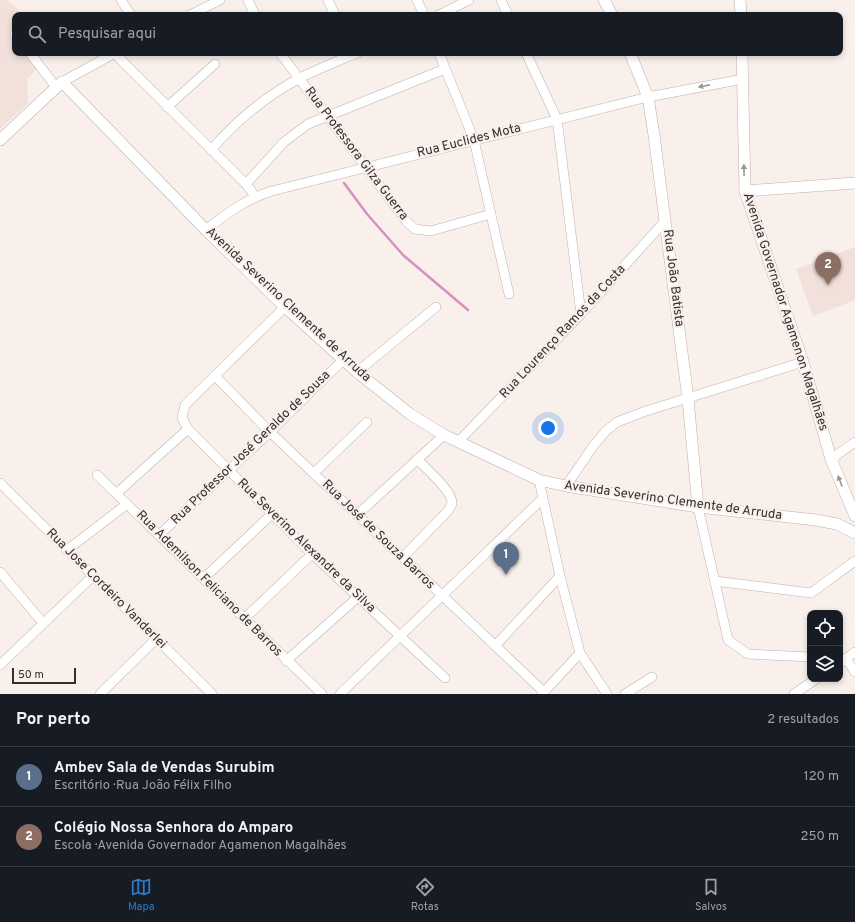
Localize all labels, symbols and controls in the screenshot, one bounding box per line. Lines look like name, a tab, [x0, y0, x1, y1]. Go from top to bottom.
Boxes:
search box	[12, 12, 843, 56]
icon: search	[26, 23, 48, 45]
text: Pesquisar aqui	[58, 25, 156, 44]
one-way arrow	[698, 83, 710, 89]
street label: Rua Professora Gilza Guerra	[301, 84, 411, 224]
street label: Rua Euclides Mota	[415, 120, 523, 162]
one-way arrow	[741, 164, 748, 176]
street label: Avenida Governador Agamenon Magalhães	[739, 191, 831, 433]
street label: Avenida Severino Clemente de Arruda	[202, 224, 374, 386]
street label: Rua João Batista	[659, 228, 687, 328]
pin: 2	[815, 252, 841, 285]
street label: Rua Lourenço Ramos da Costa	[497, 262, 629, 402]
street label: Rua Professor José Geraldo de Sousa	[168, 367, 334, 529]
your location	[538, 418, 558, 438]
one-way arrow	[836, 474, 842, 486]
street label: Rua Severino Alexandre da Silva	[233, 476, 379, 616]
street label: Rua José de Souza Barros	[318, 477, 438, 593]
street label: Avenida Severino Clemente de Arruda	[563, 478, 783, 524]
street label: Rua Ademilson Feliciano de Barros	[133, 508, 285, 660]
street label: Rua Jose Cordeiro Vanderlei	[42, 525, 170, 653]
pin: 1	[493, 542, 519, 575]
map controls	[807, 610, 843, 682]
button: locate	[807, 610, 843, 646]
button: layers	[807, 646, 843, 682]
scale bar	[12, 666, 76, 685]
text: 50 m	[18, 668, 44, 682]
text: Por perto	[16, 709, 90, 731]
text: 2 resultados	[767, 712, 839, 728]
text: Ambev Sala de Vendas Surubim	[54, 759, 275, 778]
text: 1	[26, 769, 32, 785]
text: 120 m	[804, 769, 839, 785]
text: Escritório · Rua João Félix Filho	[54, 778, 232, 794]
text: Colégio Nossa Senhora do Amparo	[54, 819, 293, 838]
text: 2	[25, 829, 33, 845]
text: 250 m	[801, 829, 839, 845]
text: Escola · Avenida Governador Agamenon Magalhães	[54, 838, 347, 854]
tab: Mapa	[128, 876, 155, 914]
tab: Rotas	[411, 876, 439, 914]
tab: Salvos	[695, 876, 727, 914]

